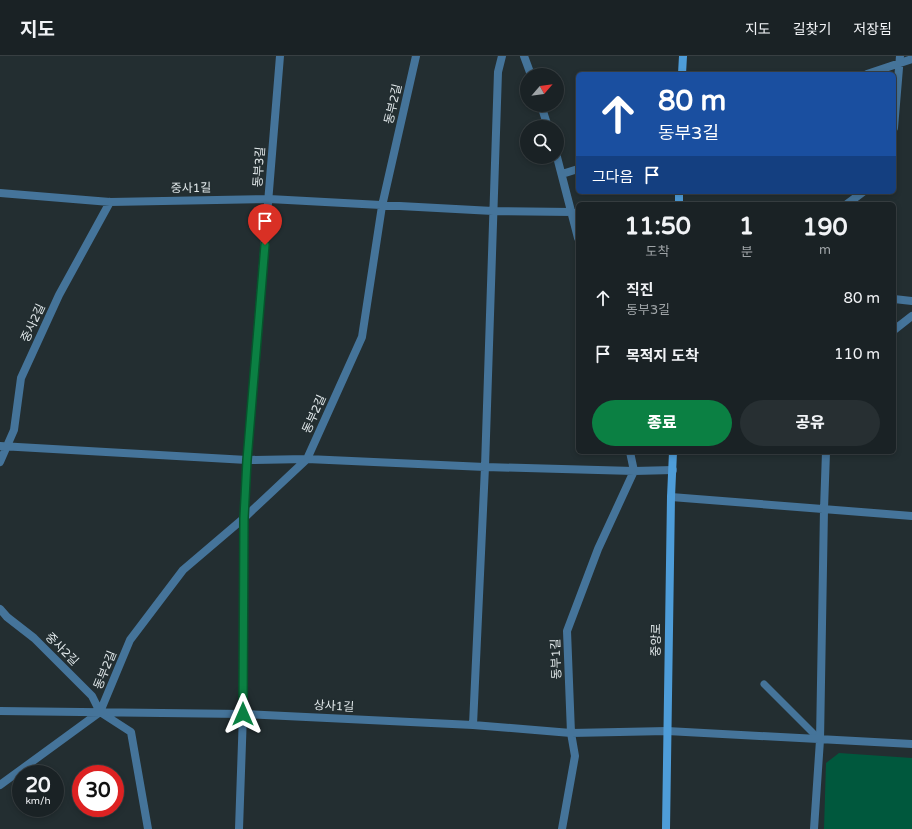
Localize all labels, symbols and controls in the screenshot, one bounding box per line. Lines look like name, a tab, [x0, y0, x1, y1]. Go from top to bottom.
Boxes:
text: 지도	[20, 19, 55, 41]
text: 지도	[745, 21, 771, 38]
text: 길찾기	[793, 21, 831, 38]
text: 저장됨	[853, 21, 892, 38]
north arrow	[520, 68, 564, 112]
map controls	[520, 68, 564, 164]
street label: 동부2길	[382, 83, 404, 125]
text: 80 m	[658, 84, 726, 118]
icon: ahead	[592, 88, 644, 140]
button: search	[520, 120, 564, 164]
text: 동부3길	[658, 122, 719, 144]
street label: 동부3길	[251, 146, 267, 188]
icon: arrive	[641, 164, 663, 186]
text: 그다음	[592, 168, 633, 186]
street label: 중사1길	[171, 181, 211, 195]
pin	[248, 204, 282, 245]
icon: arrive	[254, 210, 276, 232]
text: 11:50	[624, 212, 691, 241]
text: 1	[739, 212, 754, 241]
text: 190	[802, 213, 848, 242]
text: m	[819, 242, 831, 258]
text: 도착	[646, 244, 670, 260]
text: 분	[741, 244, 753, 260]
text: 직진	[626, 281, 654, 299]
icon: ahead	[592, 287, 614, 309]
text: 80 m	[843, 289, 880, 307]
street label: 중사2길	[18, 302, 48, 344]
text: 동부3길	[626, 302, 670, 318]
icon: arrive	[592, 343, 614, 365]
text: 110 m	[834, 345, 880, 363]
text: 목적지 도착	[626, 347, 699, 365]
street label: 동부2길	[299, 393, 329, 435]
button: 종료	[592, 400, 732, 446]
button: 공유	[740, 400, 880, 446]
street label: 중앙로	[649, 623, 663, 657]
street label: 중사2길	[43, 630, 81, 668]
street label: 동부1길	[548, 638, 564, 680]
street label: 동부2길	[91, 649, 119, 691]
position arrow	[222, 693, 264, 735]
street label: 상사1길	[313, 698, 355, 714]
speed limit sign: 30	[72, 765, 124, 817]
text: 20	[25, 774, 51, 798]
text: km/h	[25, 795, 51, 807]

